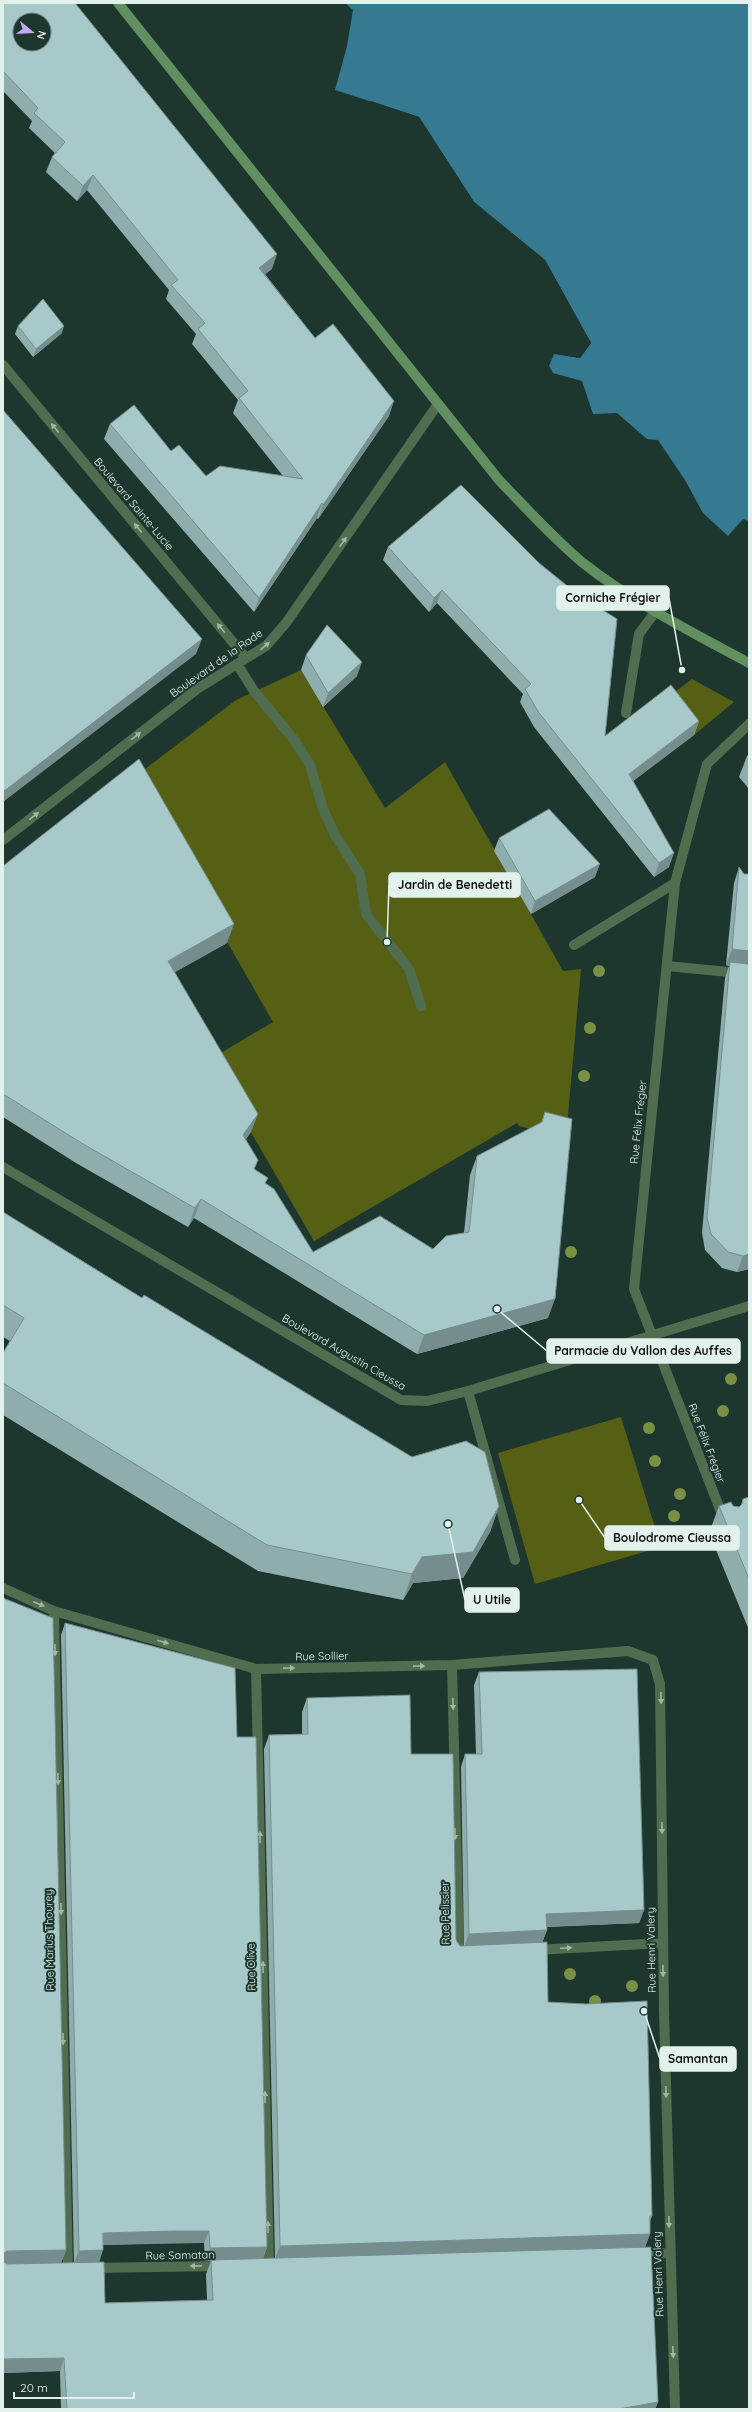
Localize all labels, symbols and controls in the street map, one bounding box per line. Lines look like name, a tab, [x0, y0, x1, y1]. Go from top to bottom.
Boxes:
north arrow	[12, 12, 52, 52]
text: N	[34, 29, 49, 41]
one-way arrow	[51, 423, 60, 433]
street label: Boulevard Sainte-Lucie	[91, 455, 177, 553]
one-way arrow	[134, 523, 142, 533]
one-way arrow	[339, 537, 347, 547]
callout: Corniche Frégier	[557, 586, 669, 610]
text: Corniche Frégier	[565, 590, 661, 605]
one-way arrow	[216, 623, 225, 634]
street label: Boulevard de la Rade	[167, 626, 265, 700]
one-way arrow	[260, 641, 270, 650]
one-way arrow	[131, 732, 142, 741]
one-way arrow	[28, 812, 39, 821]
callout: Jardin de Benedetti	[389, 873, 520, 897]
text: Jardin de Benedetti	[398, 877, 512, 892]
street label: Rue Félix Frégier	[627, 1079, 649, 1165]
street label: Boulevard Augustin Cieussa	[280, 1311, 408, 1393]
callout: Parmacie du Vallon des Auffes	[547, 1339, 740, 1363]
text: Parmacie du Vallon des Auffes	[554, 1343, 732, 1358]
street label: Rue Félix Frégier	[685, 1401, 729, 1486]
callout: Boulodrome Cieussa	[605, 1526, 739, 1550]
text: Boulodrome Cieussa	[613, 1530, 731, 1545]
callout: U Utile	[465, 1588, 519, 1612]
text: U Utile	[473, 1592, 511, 1607]
one-way arrow	[33, 1601, 44, 1607]
one-way arrow	[157, 1639, 169, 1645]
one-way arrow	[52, 1644, 58, 1657]
street label: Rue Sollier	[295, 1649, 350, 1663]
one-way arrow	[413, 1663, 426, 1669]
one-way arrow	[283, 1665, 296, 1671]
one-way arrow	[658, 1692, 664, 1705]
one-way arrow	[450, 1698, 456, 1711]
one-way arrow	[55, 1773, 61, 1786]
one-way arrow	[659, 1822, 665, 1835]
one-way arrow	[452, 1828, 458, 1841]
one-way arrow	[257, 1830, 263, 1843]
street label: Rue Pelissier	[437, 1880, 453, 1945]
street label: Rue Marius Thourey	[41, 1889, 57, 1991]
one-way arrow	[58, 1903, 64, 1916]
street label: Rue Henri Valery	[643, 1907, 659, 1993]
street label: Rue Olive	[244, 1943, 258, 1991]
one-way arrow	[560, 1945, 572, 1952]
one-way arrow	[259, 1961, 266, 1973]
one-way arrow	[660, 1965, 667, 1977]
one-way arrow	[60, 2033, 67, 2045]
callout: Samantan	[660, 2047, 736, 2071]
text: Samantan	[668, 2051, 728, 2066]
one-way arrow	[663, 2086, 669, 2099]
one-way arrow	[262, 2090, 268, 2103]
one-way arrow	[665, 2216, 672, 2228]
one-way arrow	[265, 2220, 271, 2233]
street label: Rue Henri Valery	[650, 2231, 666, 2317]
street label: Rue Samatan	[145, 2247, 215, 2263]
one-way arrow	[190, 2263, 202, 2270]
one-way arrow	[669, 2346, 676, 2358]
scale bar	[14, 2374, 134, 2400]
text: 20 m	[20, 2380, 48, 2395]

